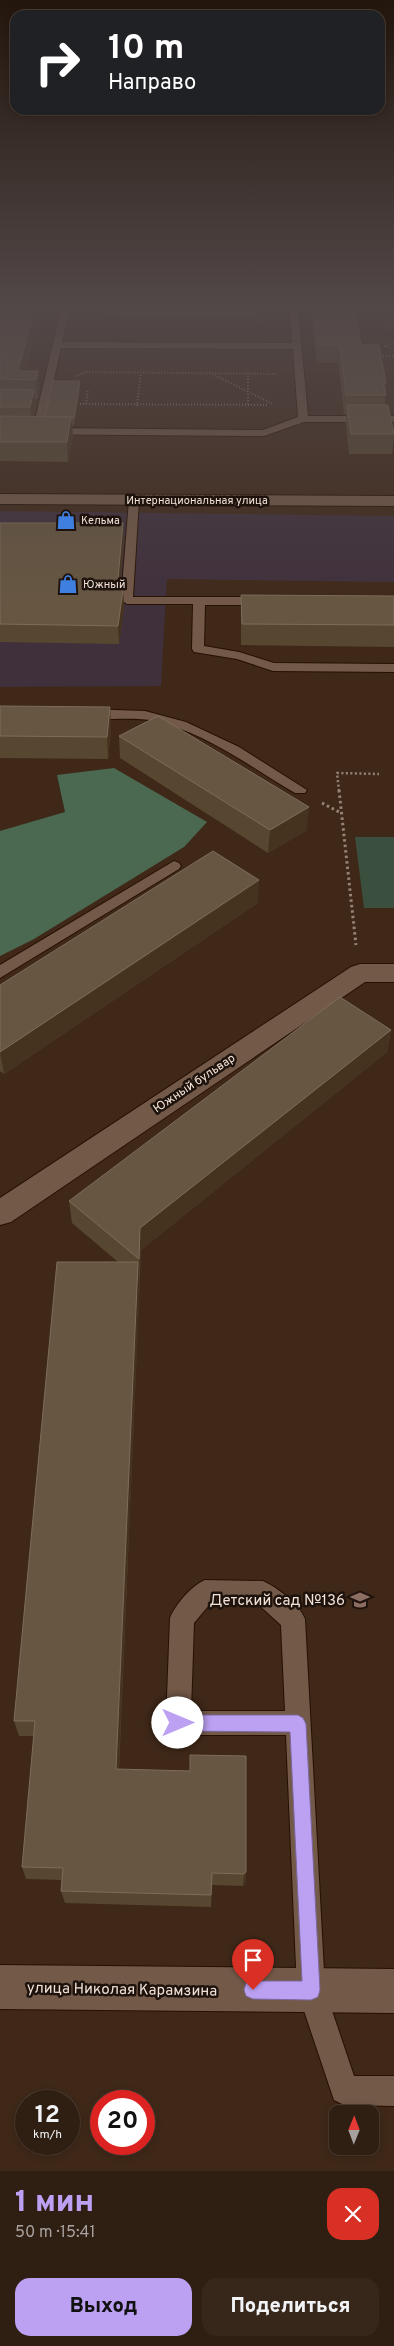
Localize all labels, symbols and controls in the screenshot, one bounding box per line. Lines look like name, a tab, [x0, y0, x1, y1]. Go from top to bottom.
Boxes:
text: 10 m	[108, 27, 184, 71]
icon: right	[25, 30, 90, 95]
text: Направо	[108, 70, 196, 97]
street label: Интернациональная улица	[126, 494, 268, 508]
shop icon: Кельма	[55, 509, 77, 531]
place label: Кельма	[81, 514, 120, 528]
shop icon: Южный	[57, 573, 79, 595]
place label: Южный	[83, 578, 126, 592]
street label: Южный бульвар	[150, 1050, 239, 1117]
school or university icon: Детский сад №136	[349, 1589, 371, 1611]
place label: Детский сад №136	[210, 1592, 345, 1611]
position arrow	[151, 1696, 203, 1748]
pin	[232, 1939, 274, 1990]
icon: arrive	[239, 1946, 267, 1974]
street label: улица Николая Карамзина	[27, 1979, 217, 2002]
speed limit sign: 20	[90, 2090, 155, 2155]
text: 12	[35, 2100, 60, 2132]
north arrow	[329, 2105, 379, 2155]
map controls	[329, 2105, 379, 2155]
text: km/h	[33, 2127, 62, 2143]
text: 1 мин	[15, 2185, 94, 2222]
button: close	[327, 2188, 379, 2240]
text: 50 m · 15:41	[15, 2223, 95, 2243]
button: Выход	[15, 2278, 192, 2336]
button: Поделиться	[202, 2278, 379, 2336]

